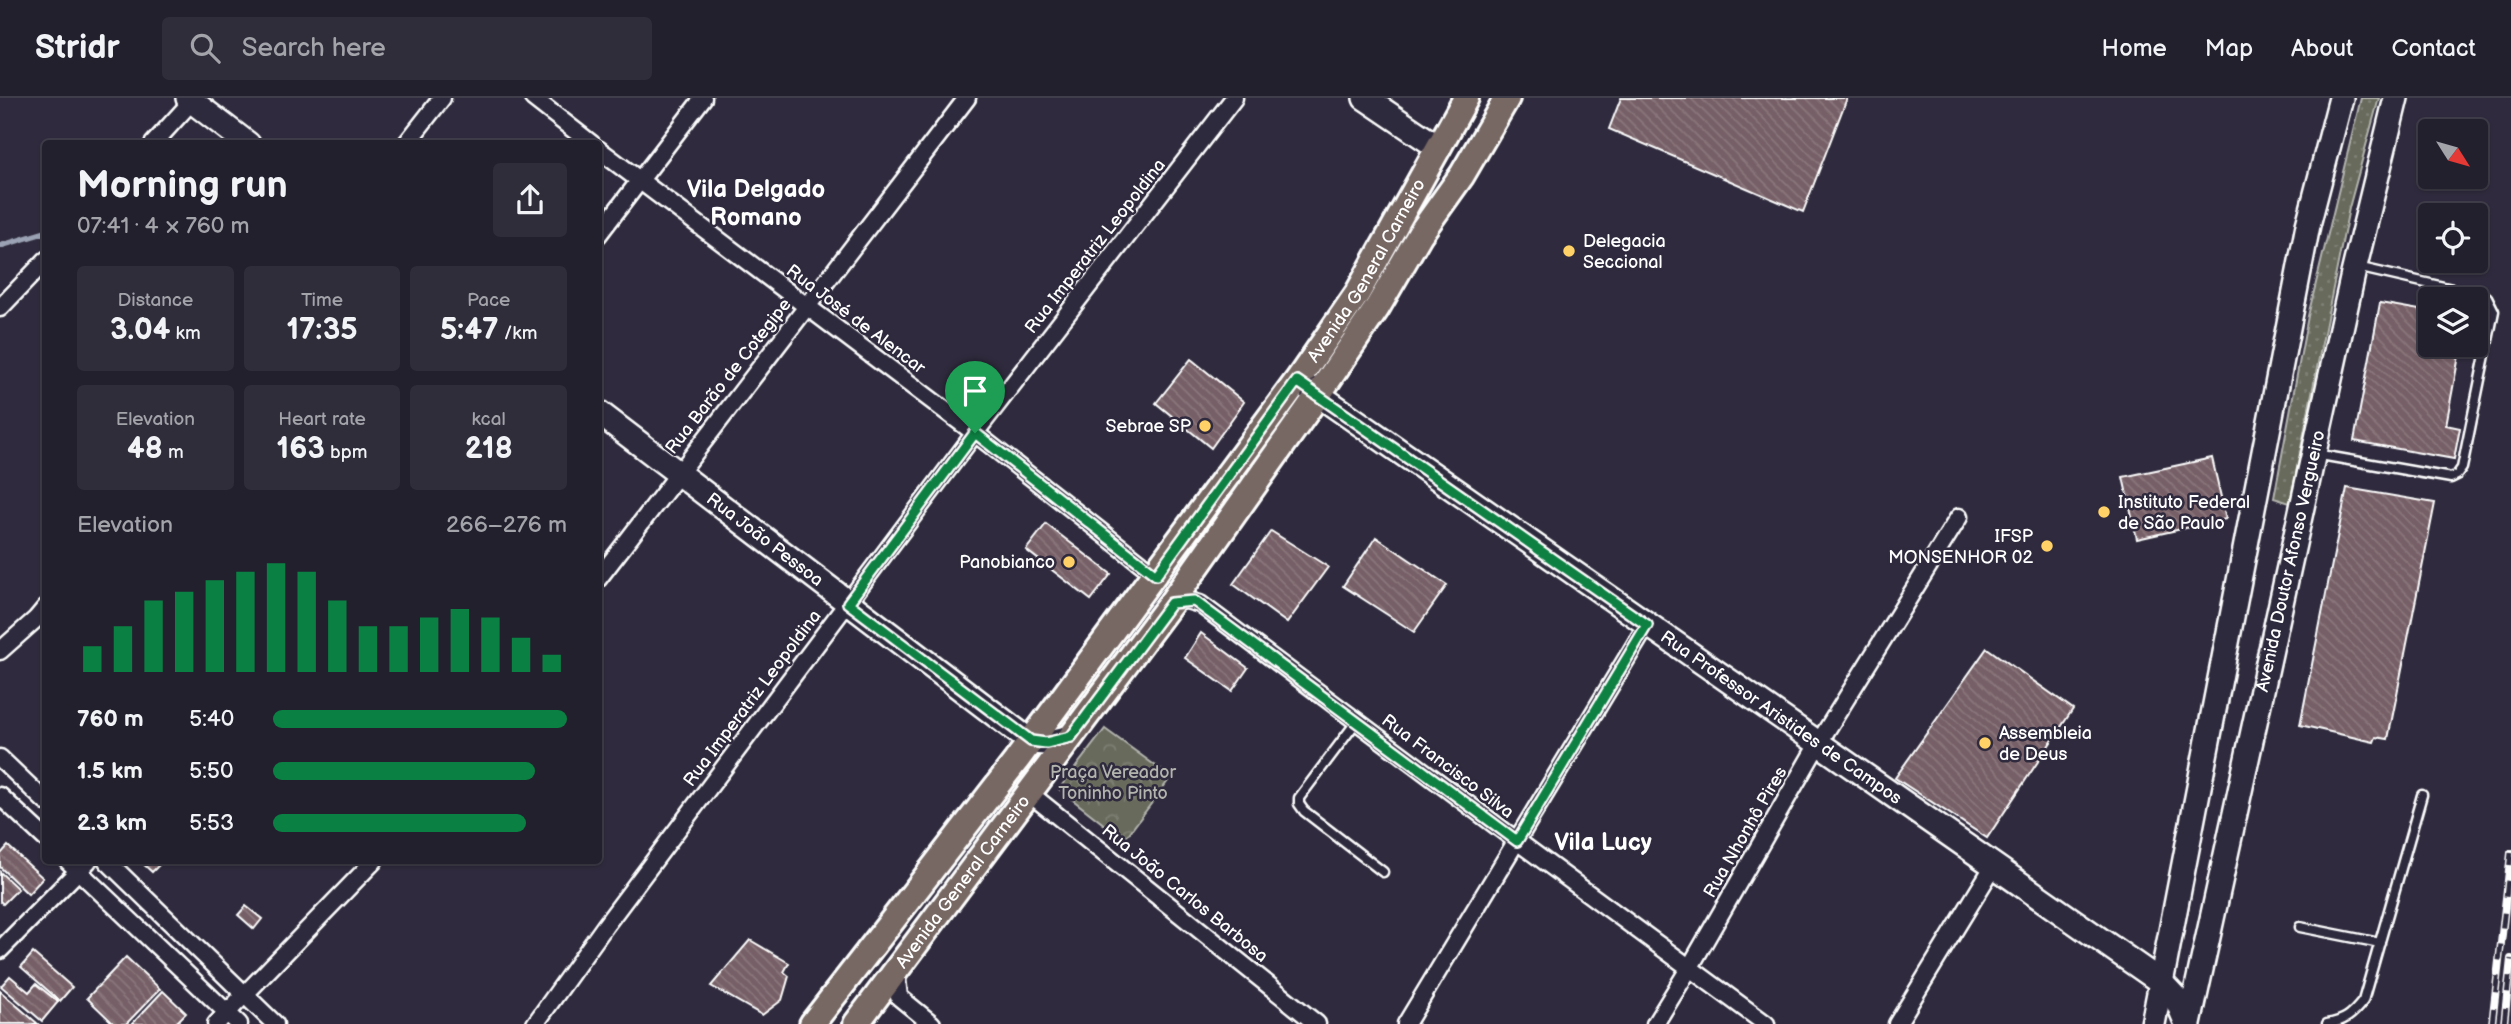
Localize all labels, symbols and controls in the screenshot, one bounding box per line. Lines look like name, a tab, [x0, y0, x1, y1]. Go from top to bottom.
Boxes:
search box	[162, 17, 652, 80]
text: Stridr	[35, 28, 120, 68]
icon: search	[186, 29, 224, 67]
text: Search here	[242, 33, 386, 64]
text: Home	[2102, 34, 2167, 63]
text: Map	[2205, 34, 2253, 63]
text: About	[2291, 34, 2353, 63]
text: Contact	[2391, 34, 2476, 63]
north arrow	[2418, 119, 2488, 189]
map controls	[2418, 119, 2488, 357]
street label: Rua Imperatriz Leopoldina	[1021, 155, 1170, 338]
text: Morning run	[77, 163, 288, 208]
button: share	[493, 163, 567, 237]
district label: Vila Delgado Romano	[687, 175, 825, 232]
street label: Avenida General Carneiro	[1303, 175, 1430, 366]
button: locate	[2418, 203, 2488, 273]
text: 07:41 · 4 × 760 m	[77, 212, 250, 240]
place label: Delegacia Seccional	[1583, 231, 1666, 273]
marker: Delegacia Seccional	[1561, 243, 1577, 259]
street label: Rua José de Alencar	[782, 260, 930, 379]
button: layers	[2418, 287, 2488, 357]
text: Distance	[117, 289, 193, 312]
text: Time	[301, 289, 343, 312]
text: Pace	[467, 289, 510, 312]
street label: Rua Barão de Cotegipe	[661, 294, 796, 458]
text: 3.04	[110, 312, 170, 348]
text: 17:35	[286, 312, 358, 348]
text: 5:47	[440, 312, 499, 348]
text: km	[170, 322, 201, 345]
text: /km	[499, 322, 537, 345]
pin	[945, 361, 1005, 433]
icon: arrive	[956, 372, 994, 410]
text: Elevation	[116, 408, 195, 431]
text: Heart rate	[278, 408, 366, 431]
text: kcal	[472, 408, 506, 431]
place label: Sebrae SP	[1106, 416, 1192, 437]
marker: Sebrae SP	[1197, 418, 1213, 434]
street label: Avenida Doutor Afonso Vergueiro	[2252, 428, 2330, 694]
text: 48	[127, 431, 163, 467]
text: 163	[277, 431, 325, 467]
text: 218	[465, 431, 513, 467]
text: m	[163, 441, 184, 464]
text: bpm	[325, 441, 367, 464]
street label: Rua João Pessoa	[702, 489, 827, 591]
place label: Instituto Federal de São Paulo	[2118, 492, 2250, 534]
marker: Instituto Federal de São Paulo	[2096, 504, 2112, 520]
text: Elevation	[77, 511, 173, 539]
text: 266–276 m	[446, 511, 567, 539]
place label: IFSP MONSENHOR 02	[1888, 526, 2034, 568]
marker: IFSP MONSENHOR 02	[2039, 538, 2055, 554]
place label: Panobianco	[959, 552, 1055, 573]
marker: Panobianco	[1061, 554, 1077, 570]
street label: Rua Imperatriz Leopoldina	[679, 606, 826, 791]
street label: Rua Professor Aristides de Campos	[1656, 626, 1906, 809]
text: 760 m	[77, 705, 144, 733]
text: 5:40	[189, 705, 234, 733]
street label: Rua Francisco Silva	[1378, 710, 1518, 823]
place label: Assembleia de Deus	[1999, 723, 2092, 765]
marker: Assembleia de Deus	[1977, 735, 1993, 751]
text: 1.5 km	[77, 757, 143, 785]
text: 5:50	[189, 757, 234, 785]
park label: Praça Vereador Toninho Pinto	[1050, 762, 1177, 804]
street label: Rua Nhonhô Pires	[1699, 763, 1792, 902]
street label: Avenida General Carneiro	[892, 791, 1035, 972]
text: 2.3 km	[77, 809, 147, 837]
text: 5:53	[189, 809, 234, 837]
street label: Rua João Carlos Barbosa	[1097, 820, 1272, 967]
district label: Vila Lucy	[1554, 828, 1652, 857]

